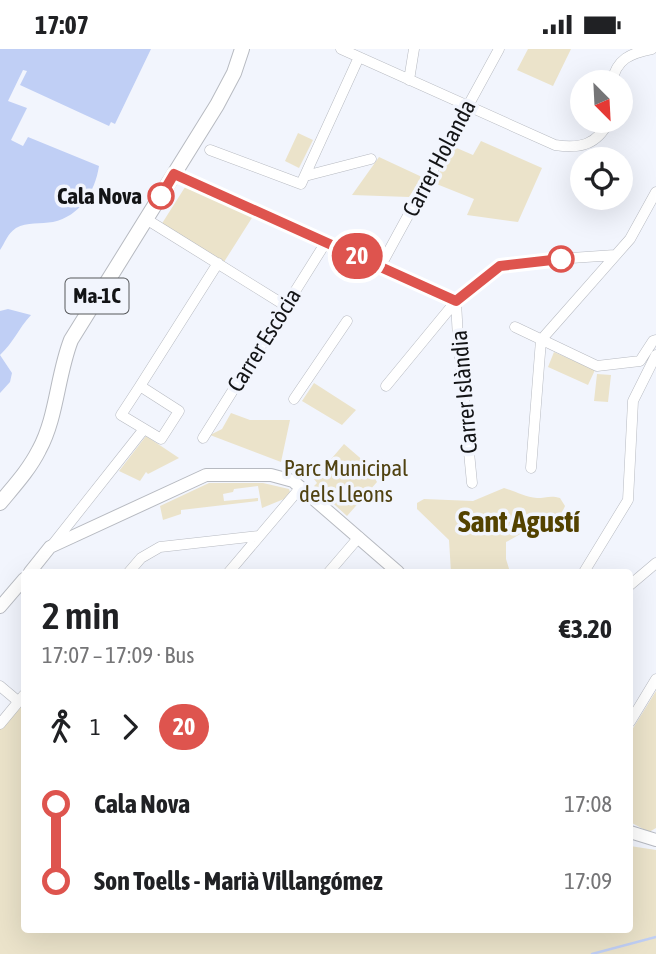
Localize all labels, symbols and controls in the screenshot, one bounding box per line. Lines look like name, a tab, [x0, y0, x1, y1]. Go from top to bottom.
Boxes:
text: 17:07	[35, 10, 89, 40]
north arrow	[570, 70, 634, 133]
map controls	[570, 70, 633, 210]
street label: Carrer Holanda	[397, 95, 481, 221]
button: locate	[570, 147, 633, 210]
place label: Cala Nova	[57, 183, 142, 209]
marker: Cala Nova	[148, 183, 174, 209]
line badge: 20	[326, 233, 388, 279]
text: 20	[346, 242, 368, 269]
unlabelled marker	[548, 246, 574, 272]
road number: Ma-1C	[66, 279, 128, 313]
street label: Carrer Escòcia	[222, 284, 306, 396]
street label: Carrer Islàndia	[446, 329, 482, 455]
park label: Parc Municipal dels Lleons	[284, 455, 408, 507]
district label: Sant Agustí	[458, 504, 580, 538]
text: 2 min	[42, 594, 120, 637]
text: €3.20	[559, 614, 612, 644]
text: 17:07 – 17:09 · Bus	[42, 642, 194, 668]
icon: walk	[42, 708, 80, 746]
icon: forward	[111, 708, 149, 746]
text: 20	[173, 713, 195, 740]
text: 1	[90, 714, 101, 740]
text: Cala Nova	[94, 789, 190, 819]
text: 17:08	[564, 791, 612, 817]
text: Son Toells - Marià Villangómez	[94, 866, 383, 896]
text: 17:09	[564, 868, 612, 894]

